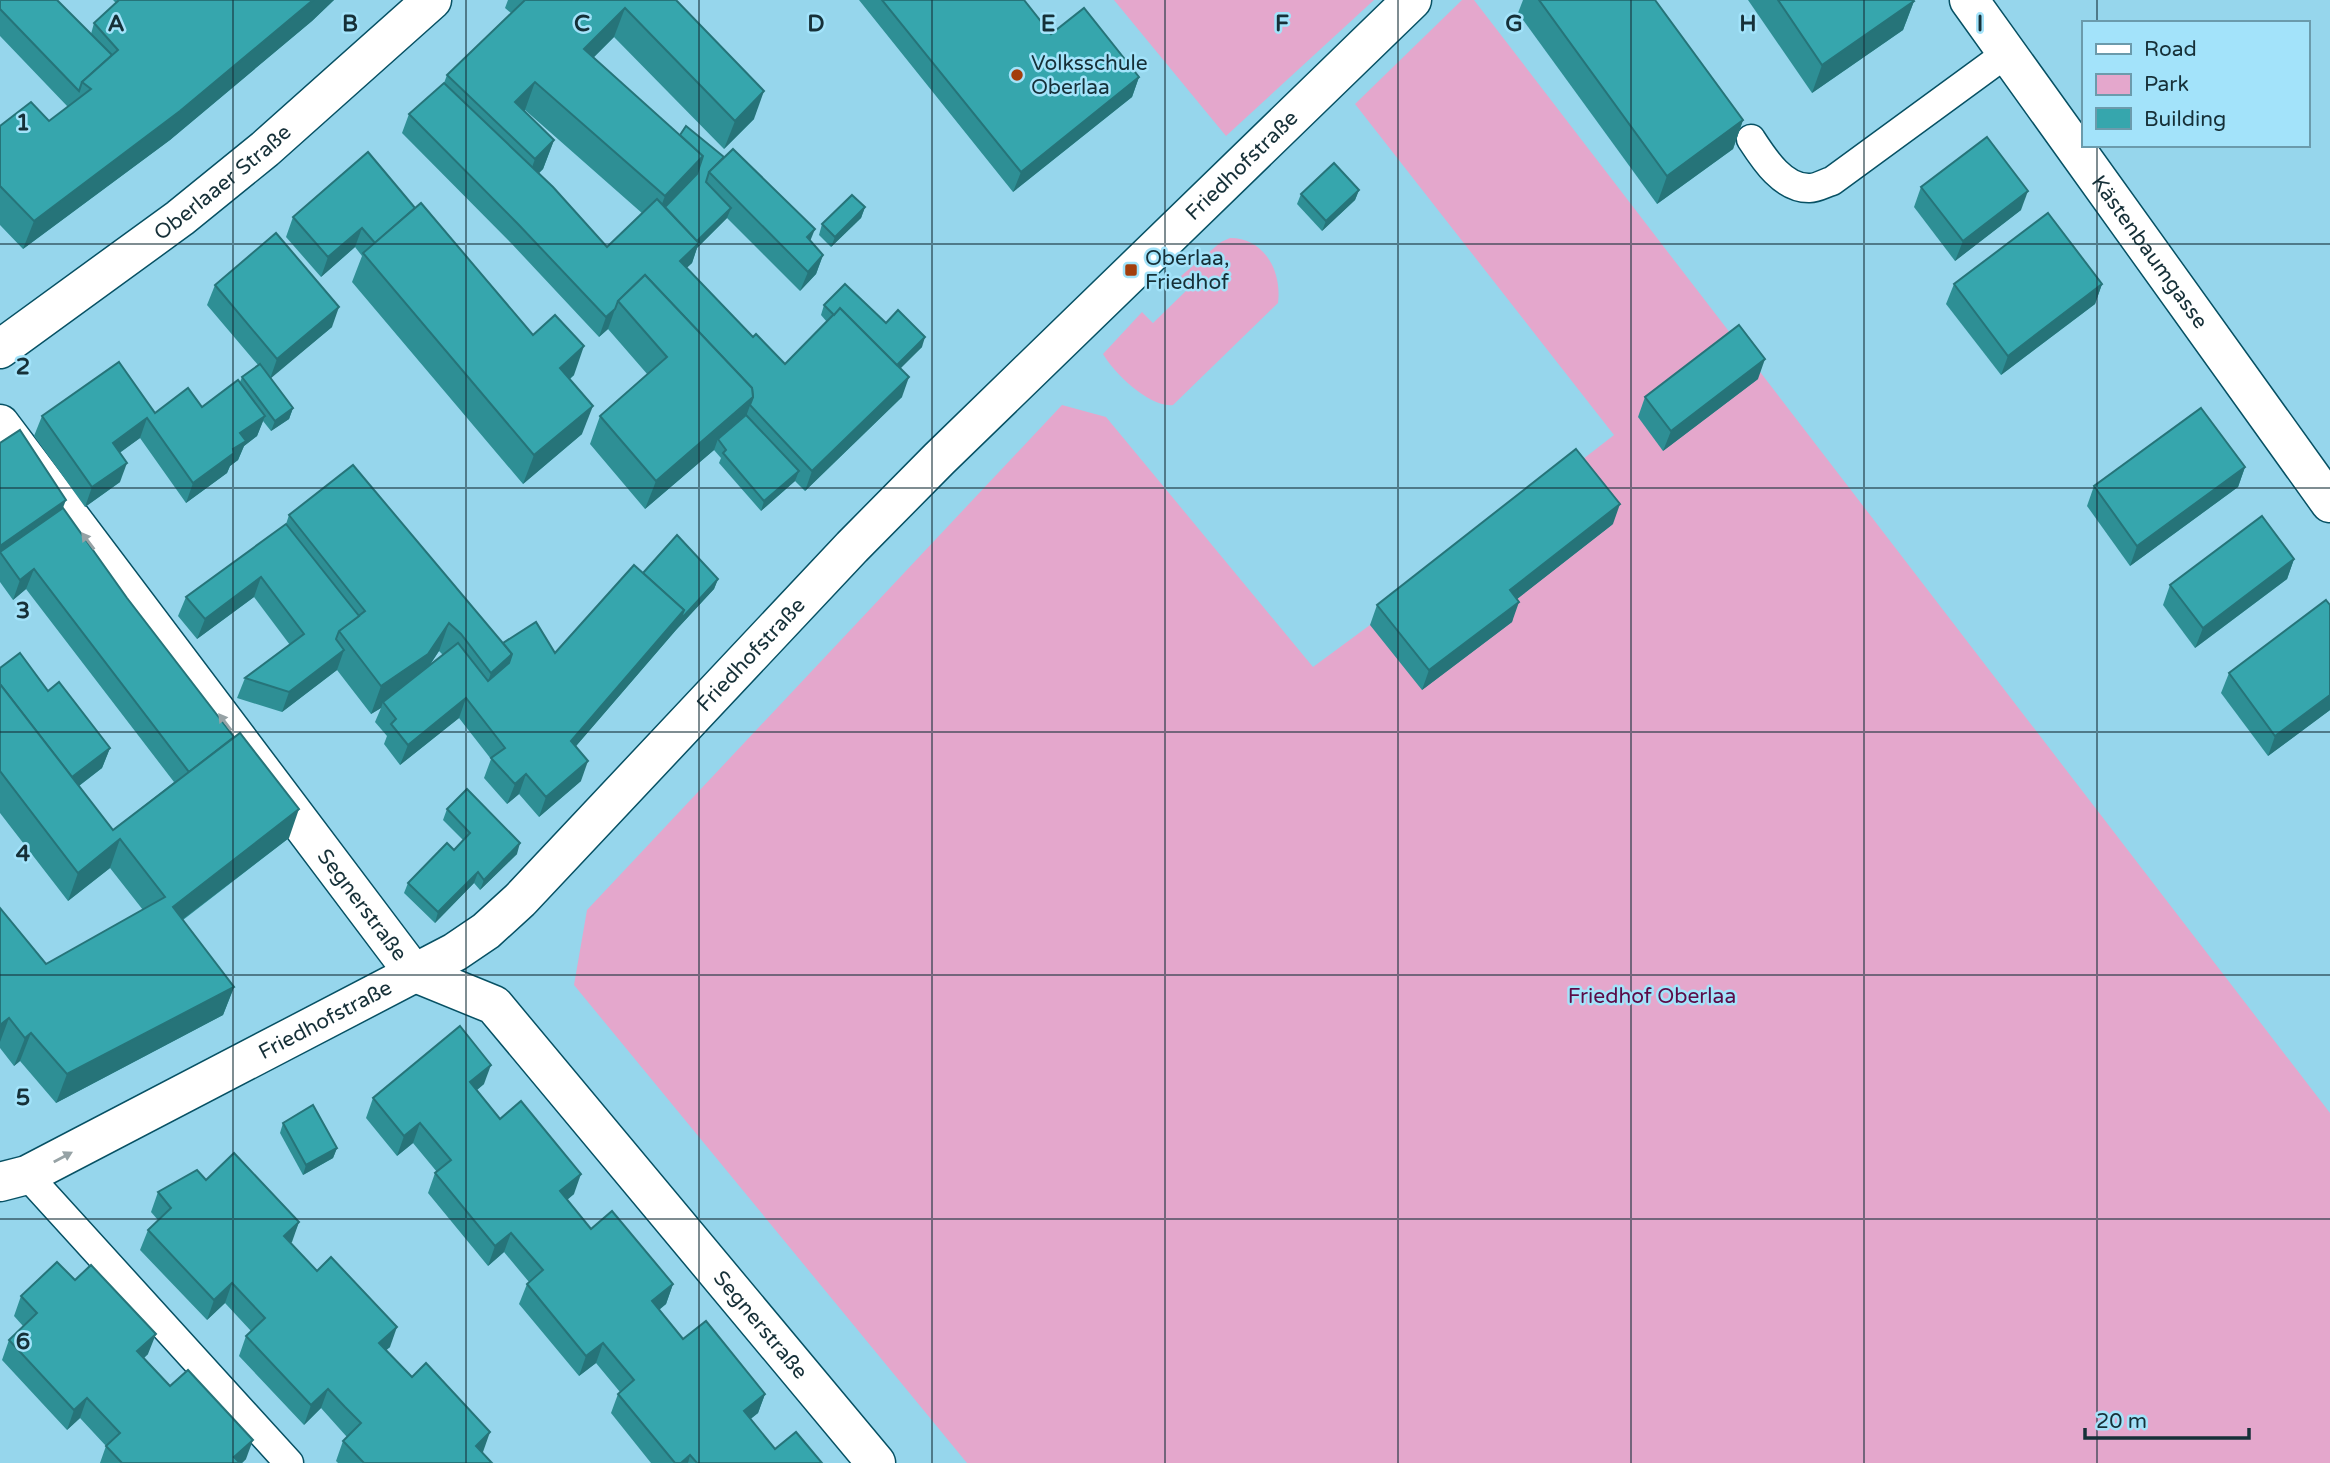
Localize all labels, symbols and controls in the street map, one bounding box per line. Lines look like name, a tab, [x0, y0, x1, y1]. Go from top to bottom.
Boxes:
text: A	[107, 10, 125, 38]
text: B	[342, 10, 358, 38]
text: C	[574, 10, 590, 38]
text: D	[807, 10, 825, 38]
text: E	[1041, 10, 1055, 38]
text: F	[1275, 10, 1289, 38]
text: G	[1505, 10, 1523, 38]
text: H	[1739, 10, 1757, 38]
text: I	[1977, 10, 1983, 38]
legend	[2082, 21, 2309, 147]
text: Road	[2144, 37, 2197, 62]
place label: Volksschule Oberlaa	[1031, 51, 1148, 100]
marker: Volksschule Oberlaa	[1009, 67, 1025, 83]
text: Park	[2144, 72, 2189, 97]
street label: Friedhofstraße	[1181, 106, 1303, 226]
text: Building	[2144, 107, 2226, 132]
text: 1	[16, 109, 30, 137]
street label: Oberlaaer Straße	[149, 120, 297, 246]
street label: Kästenbaumgasse	[2086, 171, 2213, 334]
place label: Oberlaa, Friedhof	[1145, 246, 1229, 295]
marker: Oberlaa, Friedhof	[1123, 262, 1139, 278]
text: 2	[16, 353, 30, 381]
one-way arrow	[80, 532, 95, 550]
street label: Friedhofstraße	[692, 593, 811, 717]
text: 3	[16, 597, 30, 625]
one-way arrow	[218, 713, 232, 731]
text: 4	[16, 840, 31, 868]
street label: Segnerstraße	[312, 844, 412, 966]
street label: Friedhofstraße	[254, 975, 396, 1065]
park label: Friedhof Oberlaa	[1568, 984, 1736, 1009]
text: 5	[16, 1084, 30, 1112]
one-way arrow	[53, 1151, 73, 1162]
street label: Segnerstraße	[708, 1266, 813, 1384]
text: 6	[16, 1328, 30, 1356]
scale bar	[2085, 1396, 2250, 1440]
text: 20 m	[2096, 1409, 2147, 1434]

